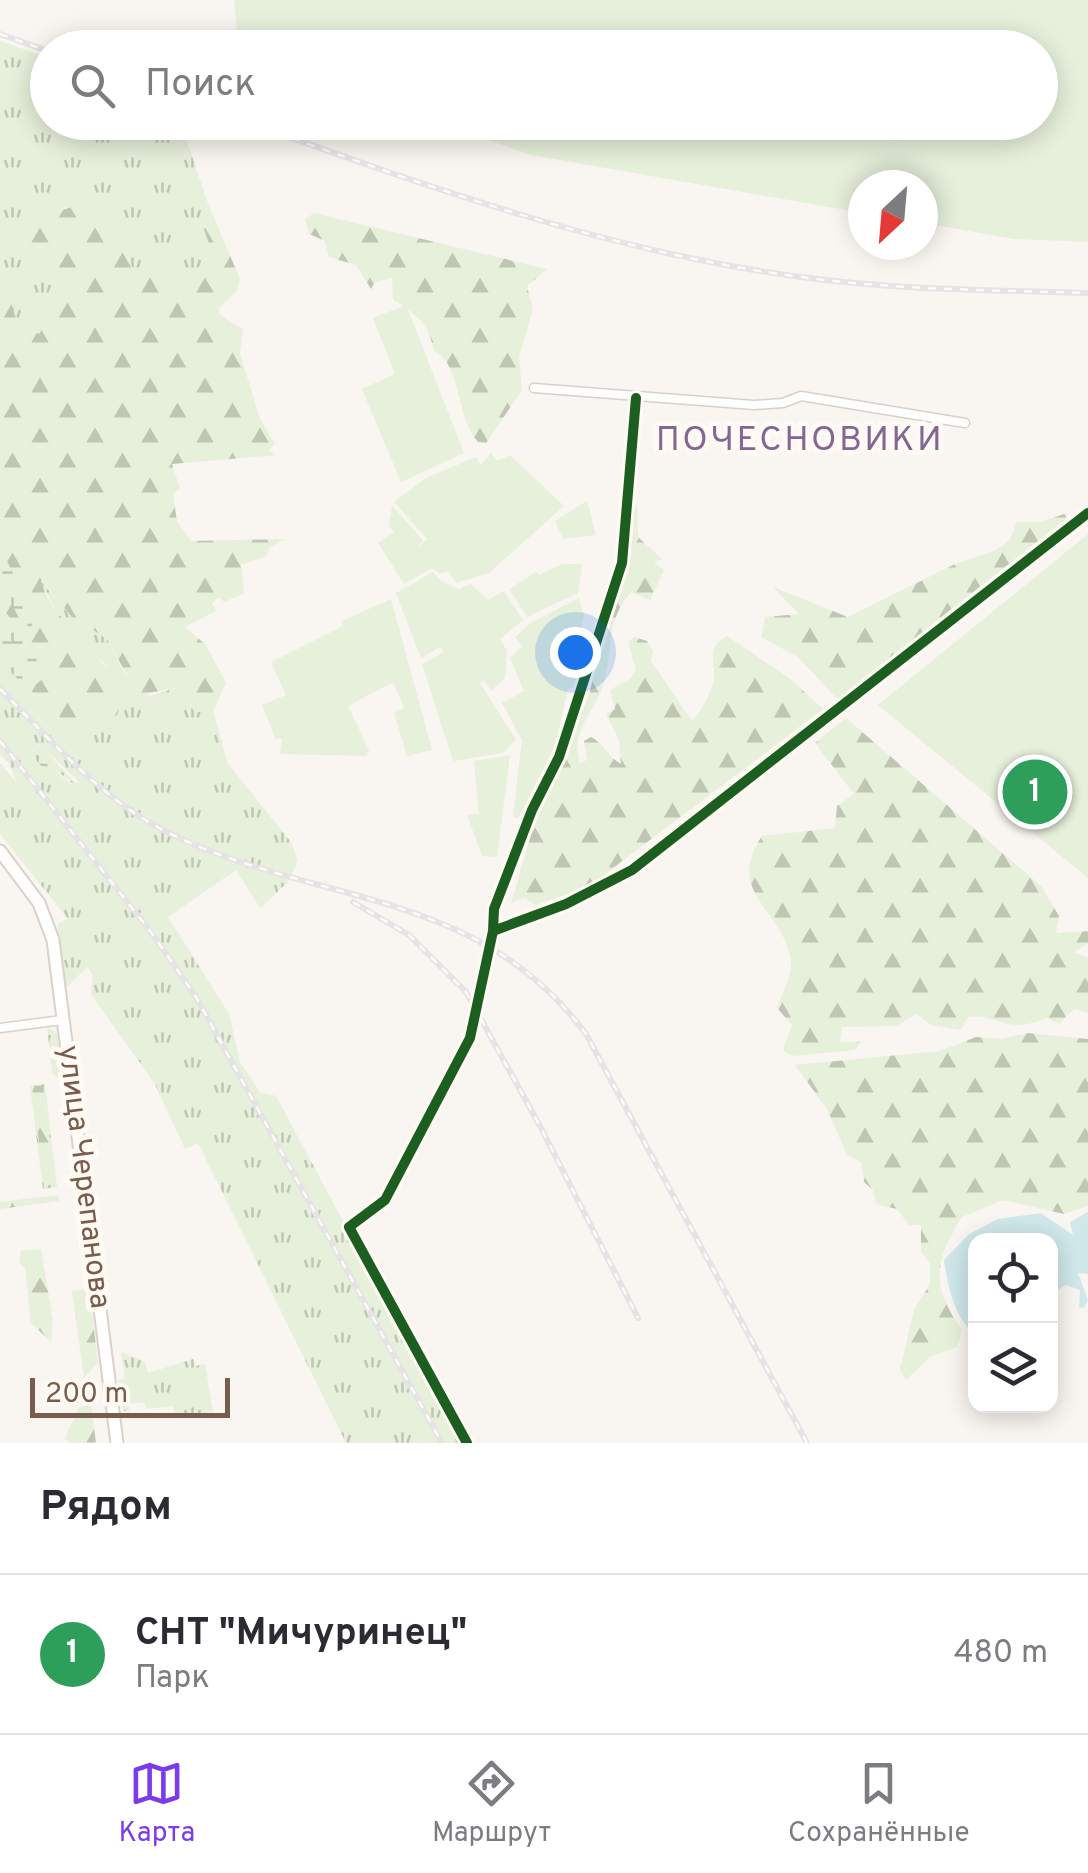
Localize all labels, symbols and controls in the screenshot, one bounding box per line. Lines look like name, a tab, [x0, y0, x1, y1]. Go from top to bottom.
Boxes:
search box	[30, 30, 1058, 140]
icon: search	[65, 58, 120, 113]
text: Поиск	[145, 61, 256, 110]
north arrow	[848, 170, 938, 260]
district label: ПОЧЕСНОВИКИ	[656, 419, 944, 463]
your location	[550, 627, 601, 678]
pin: 1	[1002, 754, 1068, 830]
street label: улица Черепанова	[49, 1043, 117, 1311]
map controls	[968, 1233, 1058, 1413]
button: locate	[968, 1233, 1058, 1323]
button: layers	[968, 1323, 1058, 1413]
scale bar	[30, 1373, 230, 1418]
text: 200 m	[45, 1377, 128, 1413]
text: Рядом	[40, 1482, 172, 1535]
text: СНТ "Мичуринец"	[135, 1610, 467, 1659]
text: 1	[66, 1634, 79, 1674]
text: 480 m	[954, 1634, 1048, 1674]
text: Парк	[135, 1659, 210, 1699]
tab: Карта	[118, 1756, 195, 1852]
tab: Маршрут	[432, 1756, 551, 1852]
tab: Сохранённые	[788, 1756, 970, 1852]

